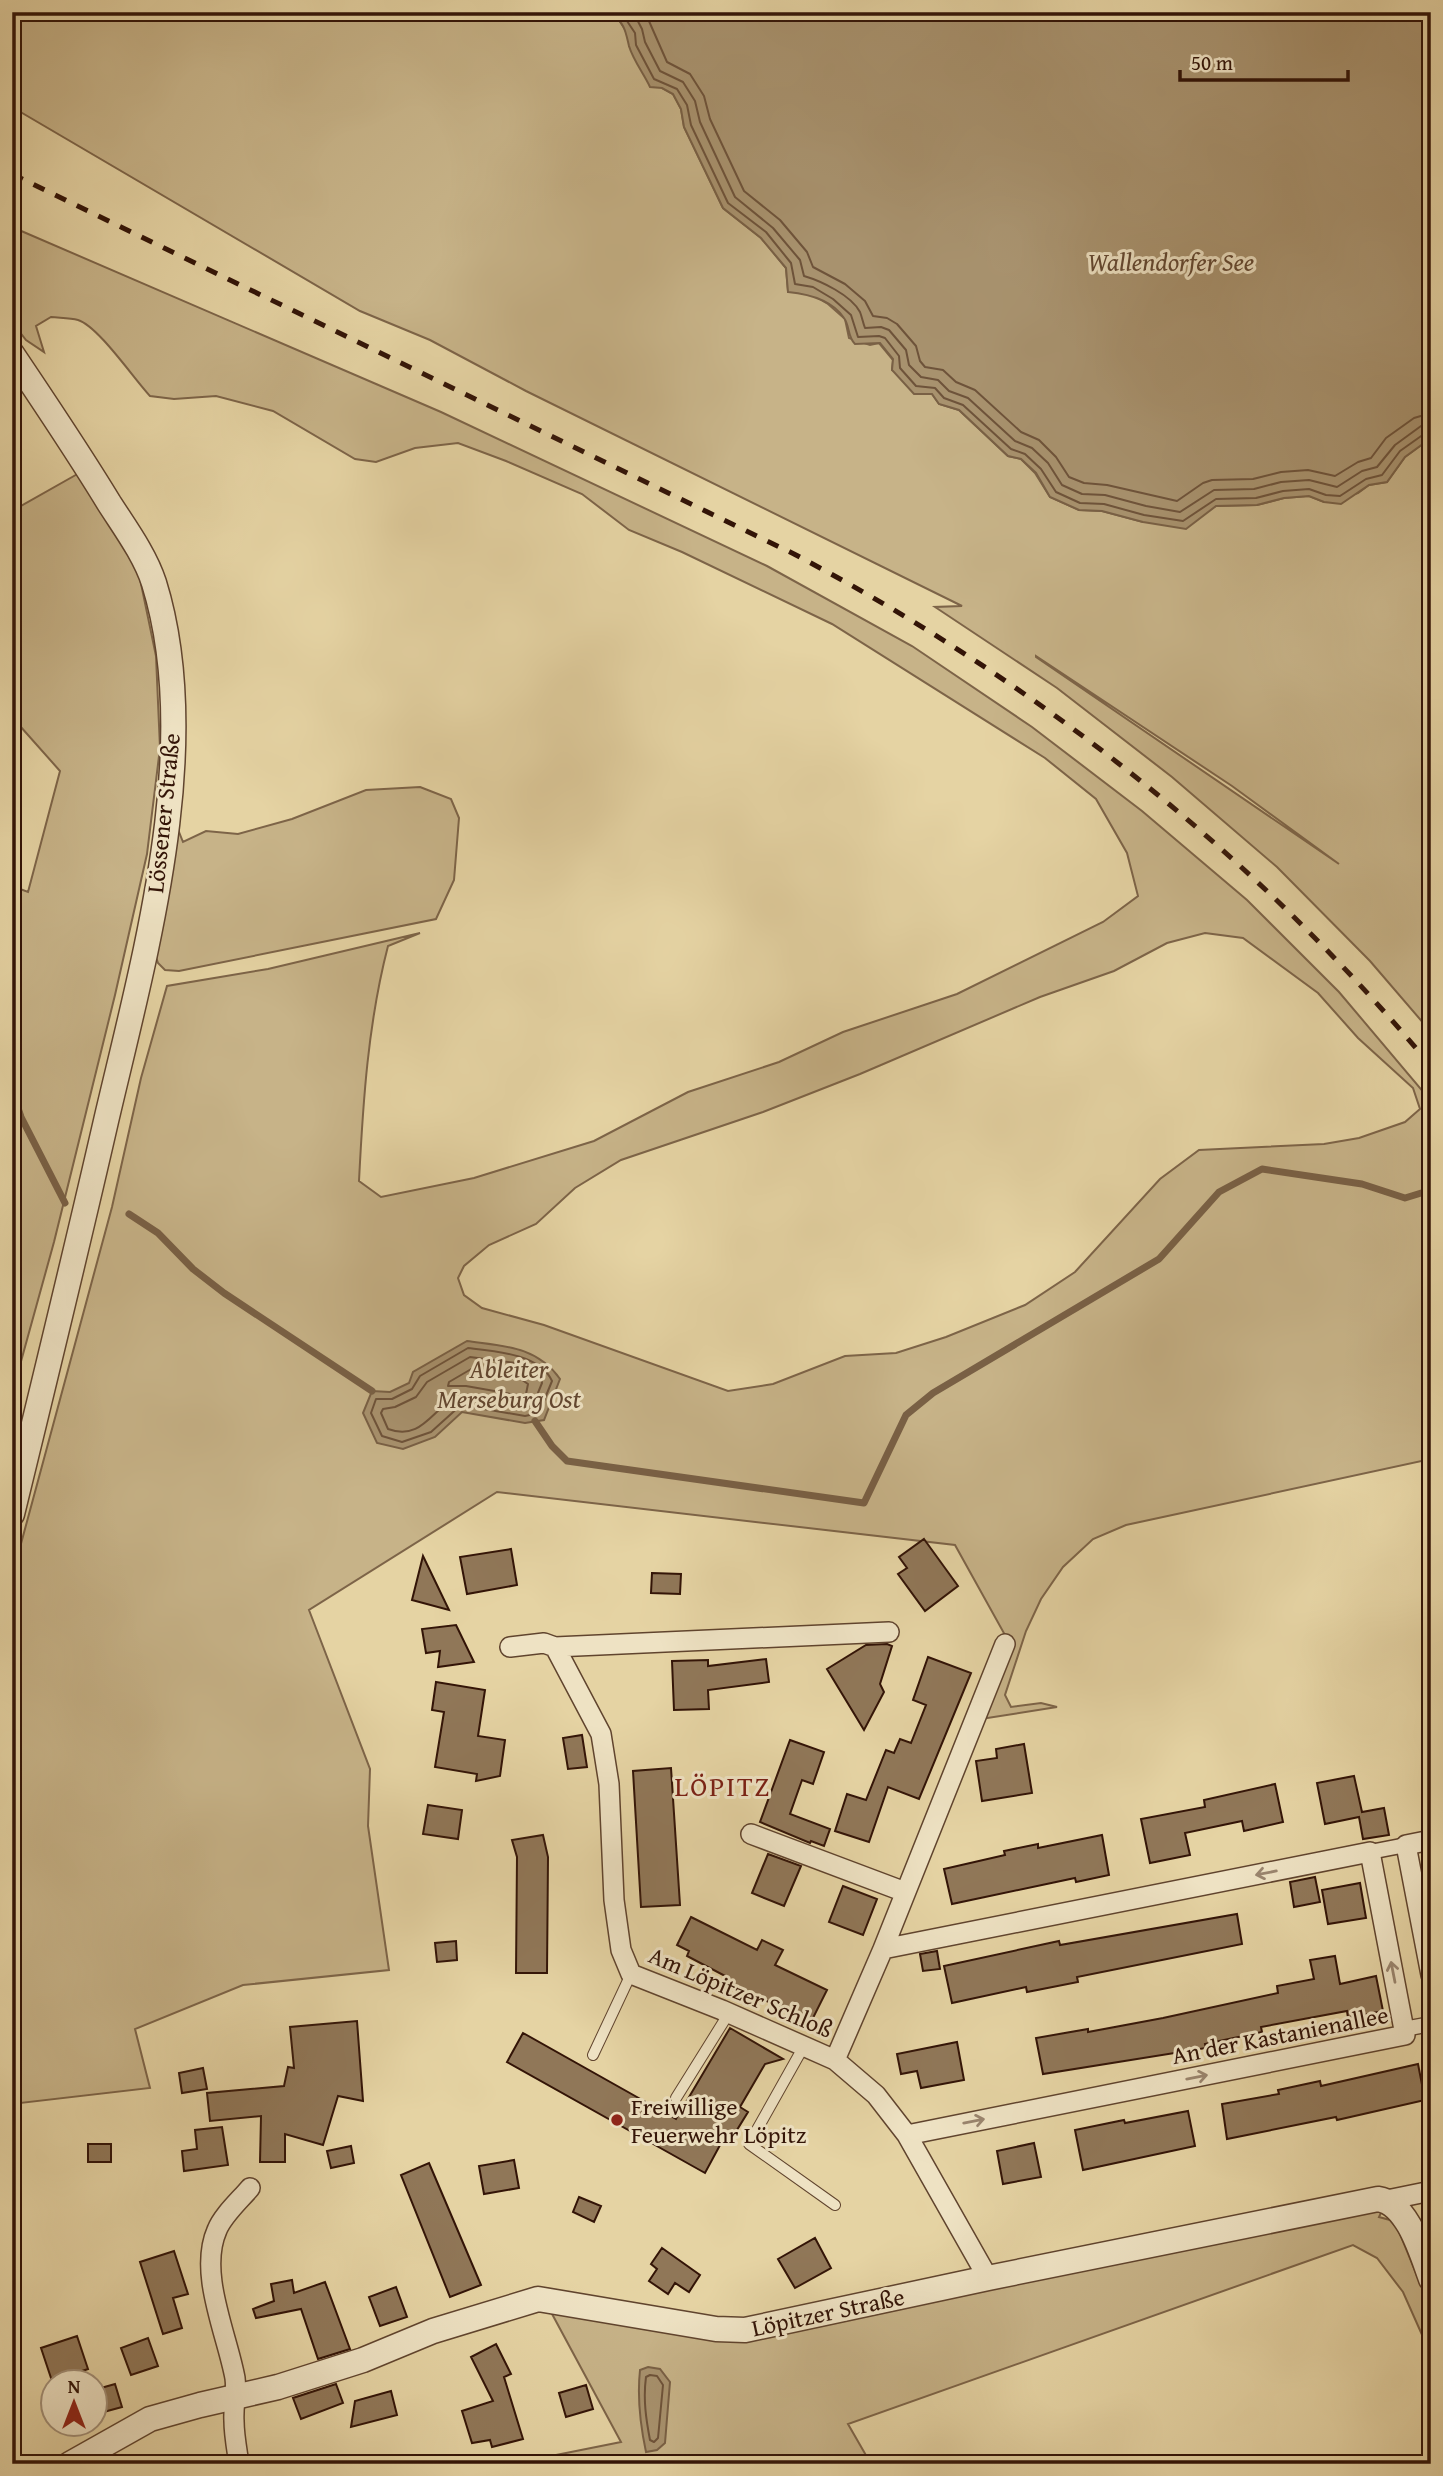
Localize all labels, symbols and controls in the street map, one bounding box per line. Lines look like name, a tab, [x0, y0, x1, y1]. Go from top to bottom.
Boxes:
scale bar	[1180, 38, 1348, 82]
text: 50 m	[1191, 47, 1233, 78]
water label: Wallendorfer See	[1088, 242, 1254, 281]
street label: Lössener Straße	[137, 731, 189, 895]
water label: Ableiter Merseburg Ost	[437, 1349, 581, 1418]
district label: LÖPITZ	[675, 1765, 771, 1806]
one-way arrow	[1255, 1867, 1278, 1880]
street label: Am Löpitzer Schloß	[643, 1937, 839, 2047]
one-way arrow	[1386, 1961, 1399, 1984]
street label: An der Kastanienallee	[1169, 1997, 1391, 2073]
one-way arrow	[1185, 2069, 1208, 2083]
place label: Freiwillige Feuerwehr Löpitz	[631, 2089, 806, 2152]
marker: Freiwillige Feuerwehr Löpitz	[609, 2112, 625, 2128]
one-way arrow	[962, 2114, 985, 2128]
street label: Löpitzer Straße	[748, 2279, 908, 2345]
north arrow	[38, 2368, 108, 2438]
text: N	[68, 2372, 81, 2400]

